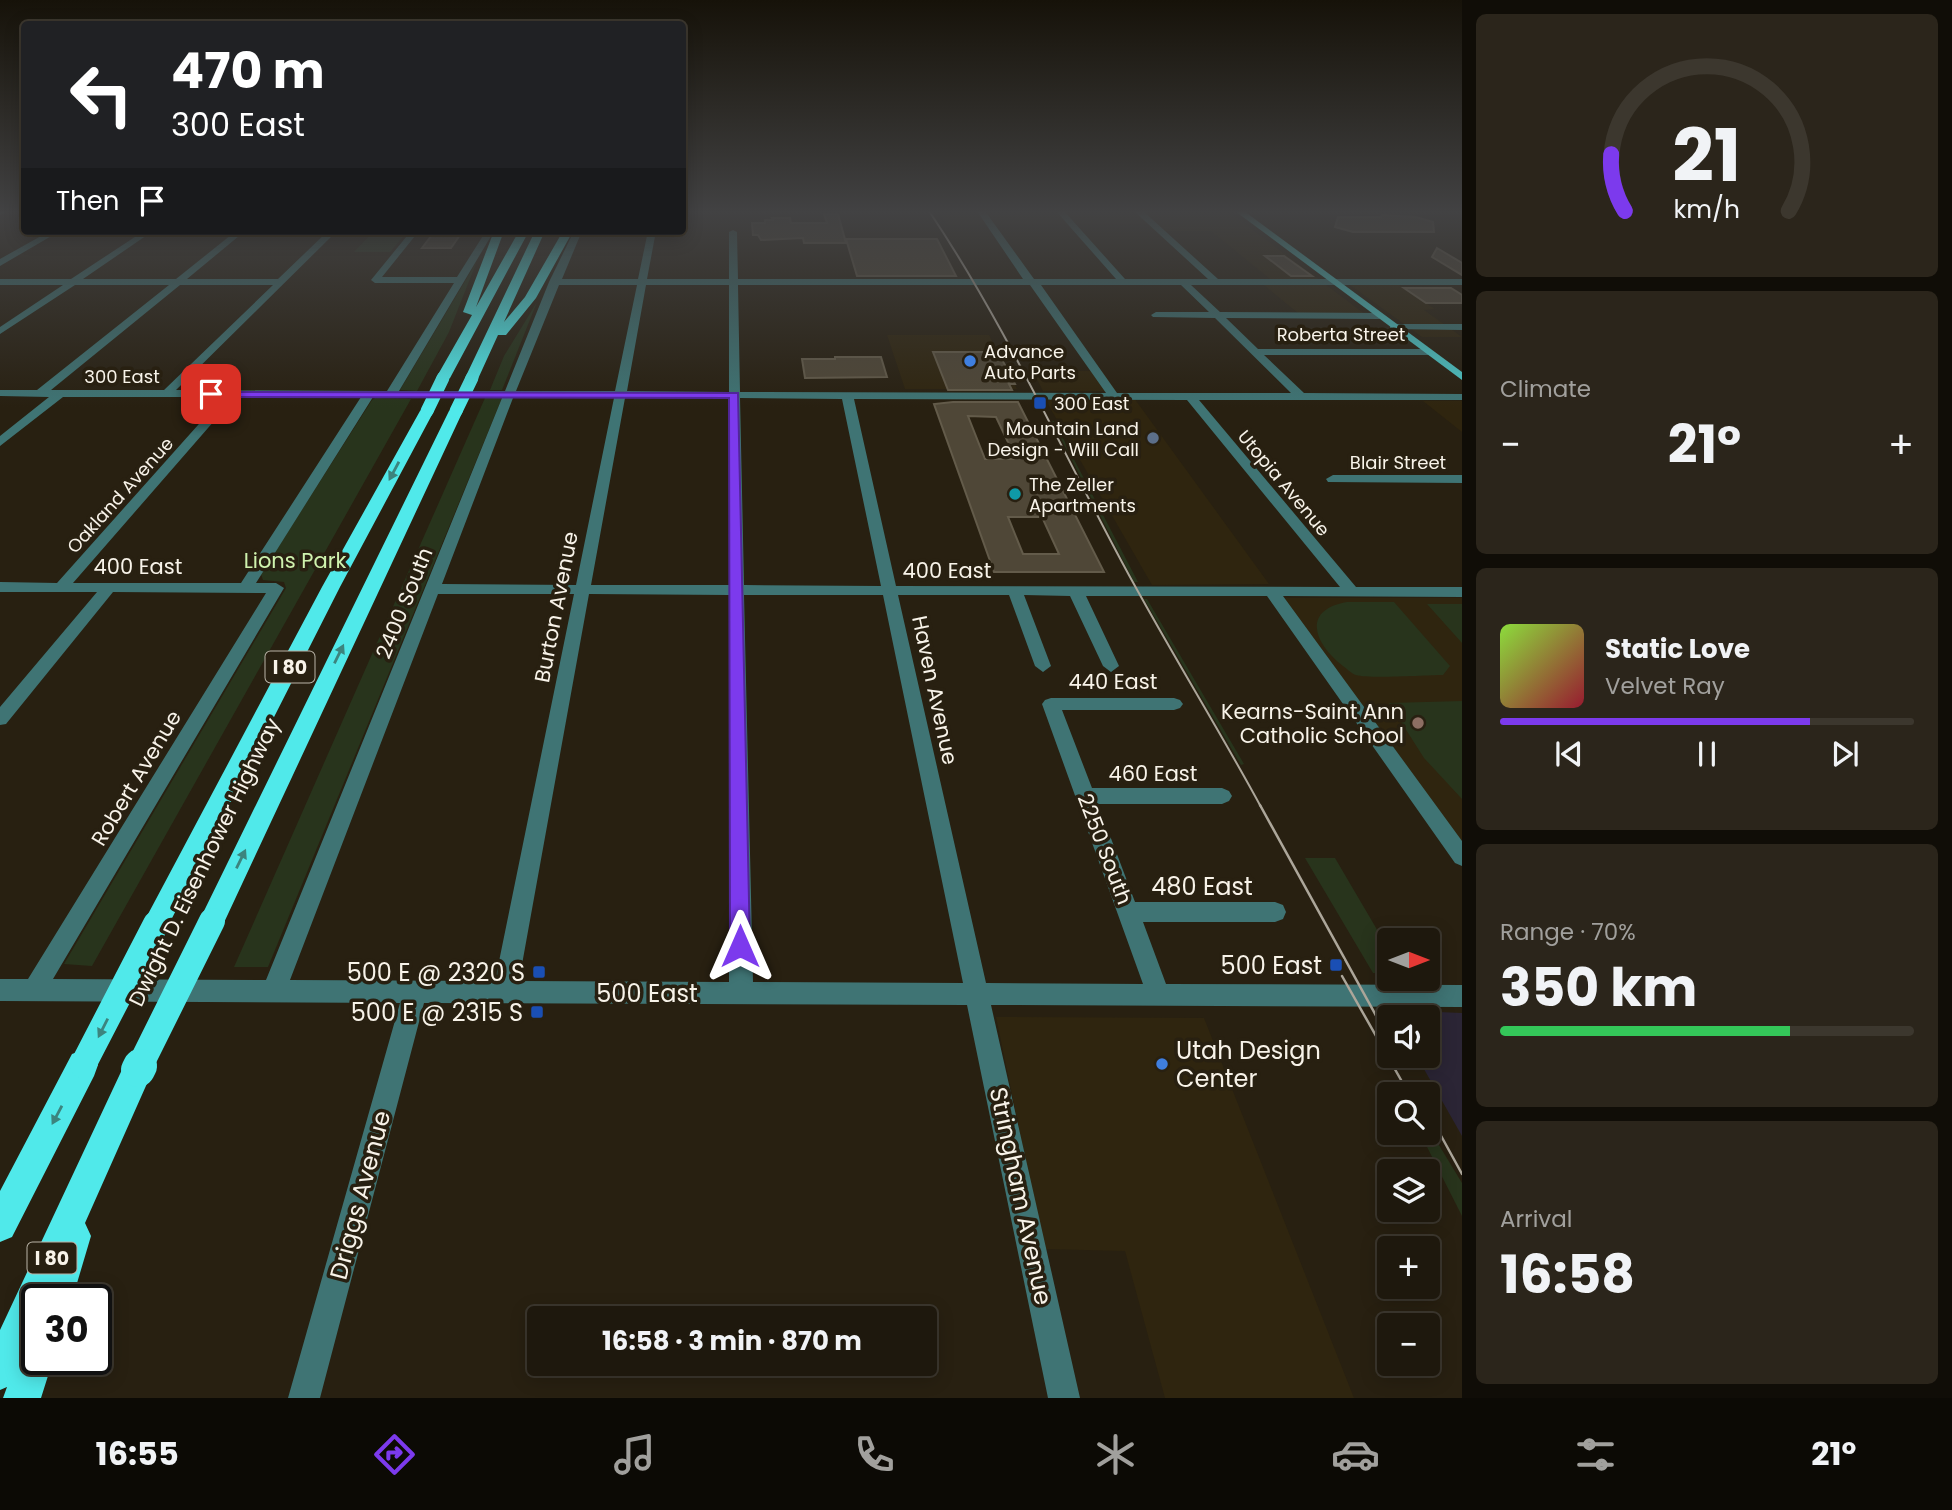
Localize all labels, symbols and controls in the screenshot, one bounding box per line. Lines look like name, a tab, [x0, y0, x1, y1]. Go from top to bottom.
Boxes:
text: 470 m	[171, 37, 325, 105]
icon: left	[56, 49, 147, 140]
text: 300 East	[171, 102, 305, 147]
text: 21	[1673, 106, 1741, 207]
icon: arrive	[133, 182, 171, 220]
text: Then	[56, 183, 119, 219]
text: km/h	[1674, 192, 1740, 227]
street label: Roberta Street	[1277, 322, 1405, 347]
place label: Advance Auto Parts	[984, 339, 1076, 385]
marker: Advance Auto Parts	[962, 353, 978, 369]
street label: 300 East	[84, 364, 160, 389]
pin	[181, 364, 241, 424]
text: Climate	[1500, 373, 1591, 405]
icon: arrive	[192, 375, 230, 413]
place label: 300 East	[1054, 391, 1129, 416]
marker: 300 East	[1032, 395, 1048, 411]
text: 21°	[1668, 408, 1741, 481]
place label: Mountain Land Design - Will Call	[987, 416, 1139, 462]
text: −	[1500, 418, 1521, 471]
text: +	[1888, 418, 1914, 471]
street label: Utopia Avenue	[1232, 425, 1336, 541]
marker: Mountain Land Design - Will Call	[1145, 430, 1161, 446]
street label: Oakland Avenue	[61, 432, 179, 558]
street label: Blair Street	[1350, 450, 1446, 475]
one-way arrow	[388, 461, 400, 480]
place label: The Zeller Apartments	[1029, 472, 1136, 518]
marker: The Zeller Apartments	[1007, 486, 1023, 502]
street label: Burton Avenue	[527, 529, 585, 685]
street label: 2400 South	[369, 543, 439, 663]
park label: Lions Park	[244, 546, 347, 575]
street label: 400 East	[94, 552, 182, 581]
street label: 400 East	[903, 556, 991, 585]
street label: Haven Avenue	[905, 613, 965, 767]
text: Static Love	[1605, 631, 1750, 667]
one-way arrow	[334, 644, 345, 664]
road number: I 80	[266, 652, 314, 682]
street label: 440 East	[1069, 667, 1157, 696]
text: Velvet Ray	[1605, 670, 1725, 702]
place label: Kearns-Saint Ann Catholic School	[1221, 697, 1404, 750]
street label: Robert Avenue	[84, 705, 188, 851]
street label: Dwight D. Eisenhower Highway	[121, 713, 287, 1011]
marker: Kearns-Saint Ann Catholic School	[1410, 715, 1426, 731]
icon: previous	[1550, 735, 1588, 773]
icon: pause	[1688, 735, 1726, 773]
icon: next	[1826, 735, 1864, 773]
street label: 460 East	[1109, 759, 1197, 788]
street label: 2250 South	[1071, 789, 1139, 909]
one-way arrow	[235, 849, 247, 869]
street label: 480 East	[1151, 870, 1253, 903]
position arrow	[703, 909, 777, 983]
text: Range · 70%	[1500, 916, 1636, 948]
north arrow	[1377, 928, 1440, 990]
map controls	[1377, 928, 1440, 1376]
place label: 500 East	[1221, 949, 1322, 982]
text: 350 km	[1500, 951, 1697, 1024]
place label: 500 E @ 2320 S	[347, 956, 525, 989]
marker: 500 East	[1328, 957, 1344, 973]
marker: 500 E @ 2320 S	[531, 964, 547, 980]
street label: 500 East	[596, 977, 698, 1010]
place label: 500 E @ 2315 S	[351, 996, 523, 1029]
marker: 500 E @ 2315 S	[529, 1004, 545, 1020]
button: sound	[1377, 1005, 1440, 1068]
one-way arrow	[97, 1018, 108, 1038]
place label: Utah Design Center	[1176, 1034, 1321, 1095]
marker: Utah Design Center	[1154, 1056, 1170, 1072]
button: search	[1377, 1082, 1440, 1145]
street label: Stringham Avenue	[982, 1084, 1060, 1308]
one-way arrow	[51, 1105, 63, 1125]
street label: Driggs Avenue	[322, 1107, 398, 1283]
button: layers	[1377, 1159, 1440, 1222]
text: Arrival	[1500, 1203, 1572, 1235]
button: +	[1377, 1236, 1440, 1299]
text: 16:58	[1500, 1238, 1635, 1311]
road number: I 80	[28, 1242, 76, 1274]
speed limit sign: 30	[21, 1284, 112, 1375]
button: −	[1377, 1313, 1440, 1376]
text: 16:58 · 3 min · 870 m	[602, 1323, 862, 1359]
icon: directions	[370, 1430, 419, 1479]
icon: music	[610, 1430, 659, 1479]
icon: phone	[850, 1430, 899, 1479]
icon: climate	[1091, 1430, 1140, 1479]
icon: car	[1331, 1430, 1380, 1479]
icon: filters	[1571, 1430, 1620, 1479]
text: 16:55	[96, 1431, 179, 1476]
text: 21°	[1811, 1431, 1856, 1476]

